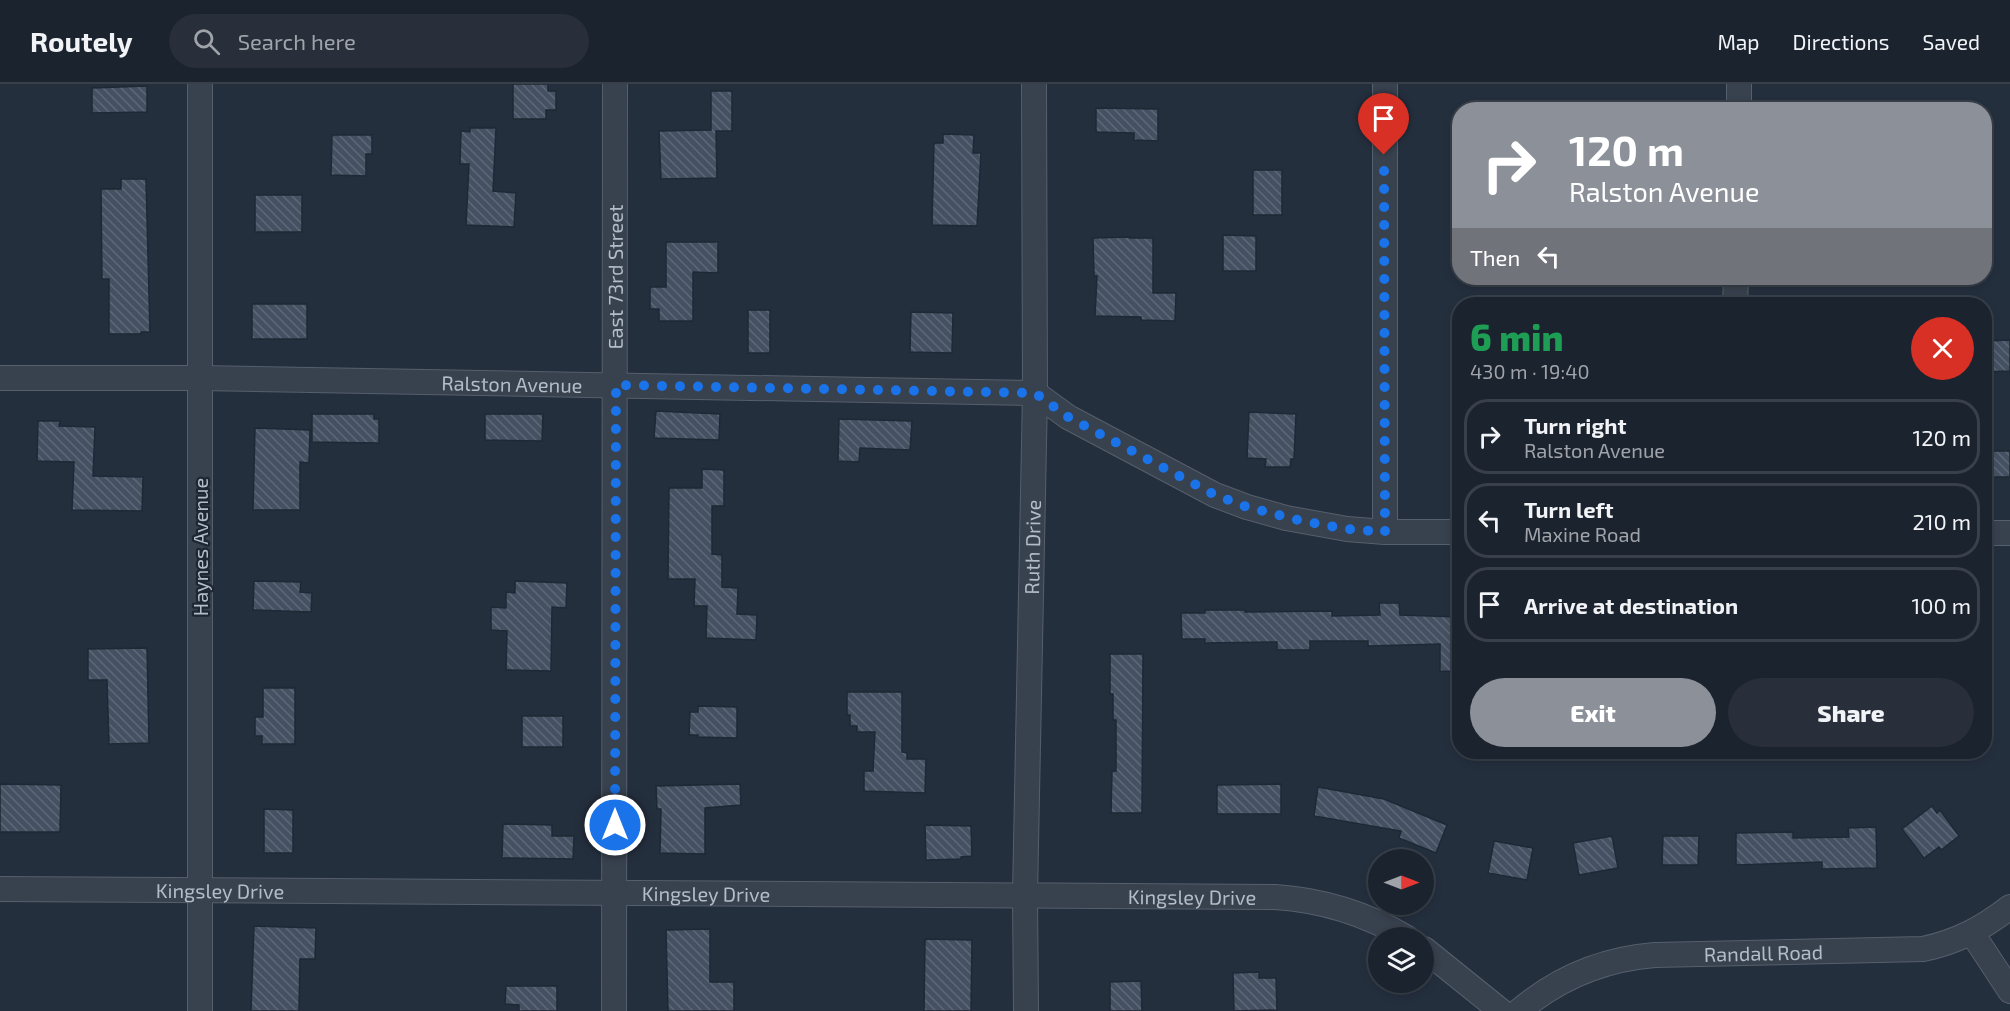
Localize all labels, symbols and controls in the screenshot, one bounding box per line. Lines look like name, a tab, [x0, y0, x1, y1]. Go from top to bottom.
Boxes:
search box	[169, 14, 589, 68]
text: Routely	[30, 24, 133, 58]
icon: search	[190, 25, 223, 58]
text: Search here	[238, 28, 356, 54]
text: Map	[1717, 29, 1760, 54]
text: Directions	[1793, 29, 1889, 54]
text: Saved	[1922, 29, 1980, 54]
pin	[1358, 93, 1409, 155]
icon: arrive	[1367, 102, 1400, 135]
text: 120 m	[1569, 124, 1684, 174]
icon: right	[1470, 126, 1548, 204]
text: Ralston Avenue	[1569, 175, 1759, 207]
street label: East 73rd Street	[603, 204, 627, 350]
icon: left	[1532, 240, 1565, 273]
text: Then	[1470, 244, 1520, 270]
text: 6 min	[1470, 315, 1564, 358]
button: close	[1911, 317, 1974, 380]
text: 430 m · 19:40	[1470, 359, 1590, 383]
street label: Ralston Avenue	[441, 370, 583, 397]
text: Turn right	[1524, 412, 1626, 438]
icon: right	[1473, 420, 1506, 453]
text: 120 m	[1912, 424, 1971, 450]
text: Ralston Avenue	[1524, 438, 1665, 462]
street label: Haynes Avenue	[188, 478, 212, 616]
text: Turn left	[1524, 496, 1613, 522]
street label: Ruth Drive	[1019, 499, 1045, 595]
icon: left	[1473, 504, 1506, 537]
text: 210 m	[1912, 508, 1971, 534]
text: Maxine Road	[1524, 522, 1641, 546]
icon: arrive	[1473, 588, 1506, 621]
text: Arrive at destination	[1524, 592, 1738, 618]
text: 100 m	[1912, 592, 1971, 618]
button: Exit	[1470, 678, 1716, 747]
button: Share	[1728, 678, 1974, 747]
position arrow	[583, 793, 647, 857]
north arrow	[1368, 849, 1434, 915]
map controls	[1368, 849, 1434, 993]
street label: Kingsley Drive	[156, 878, 284, 903]
street label: Kingsley Drive	[642, 881, 770, 906]
street label: Kingsley Drive	[1128, 884, 1256, 909]
button: layers	[1368, 927, 1434, 993]
street label: Randall Road	[1703, 939, 1823, 966]

